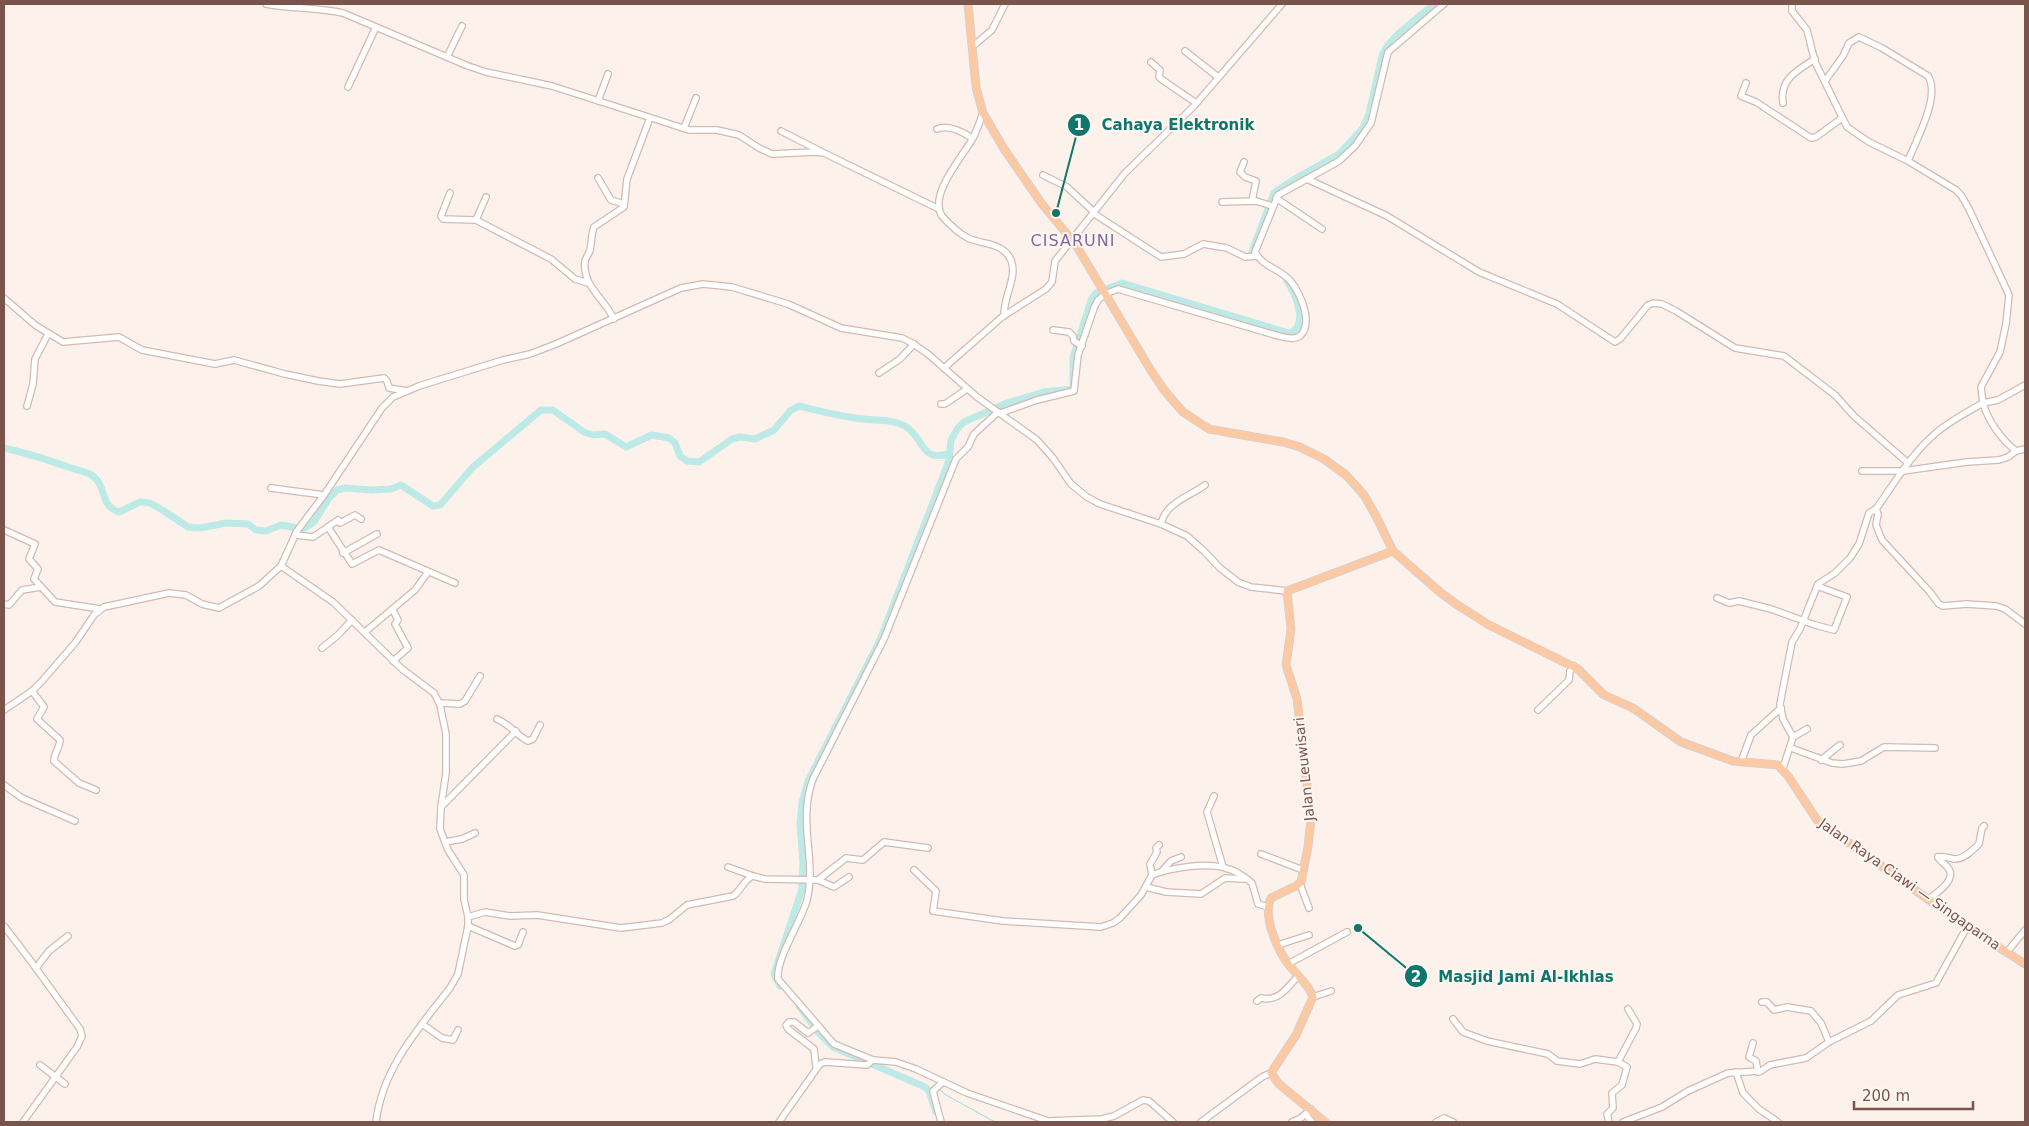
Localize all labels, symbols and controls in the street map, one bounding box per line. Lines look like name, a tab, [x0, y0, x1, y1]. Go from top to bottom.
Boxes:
callout: Cahaya Elektronik	[1066, 110, 1264, 140]
text: 1	[1074, 116, 1084, 134]
text: Cahaya Elektronik	[1102, 116, 1255, 134]
district label: CISARUNI	[1031, 231, 1115, 250]
street label: Jalan Leuwisari	[1291, 716, 1318, 823]
street label: Jalan Raya Ciawi — Singaparna	[1815, 814, 2004, 953]
callout: Masjid Jami Al-Ikhlas	[1404, 961, 1624, 991]
text: 2	[1411, 968, 1421, 986]
text: Masjid Jami Al-Ikhlas	[1438, 968, 1614, 986]
scale bar	[1854, 1078, 1973, 1110]
text: 200 m	[1862, 1087, 1910, 1105]

